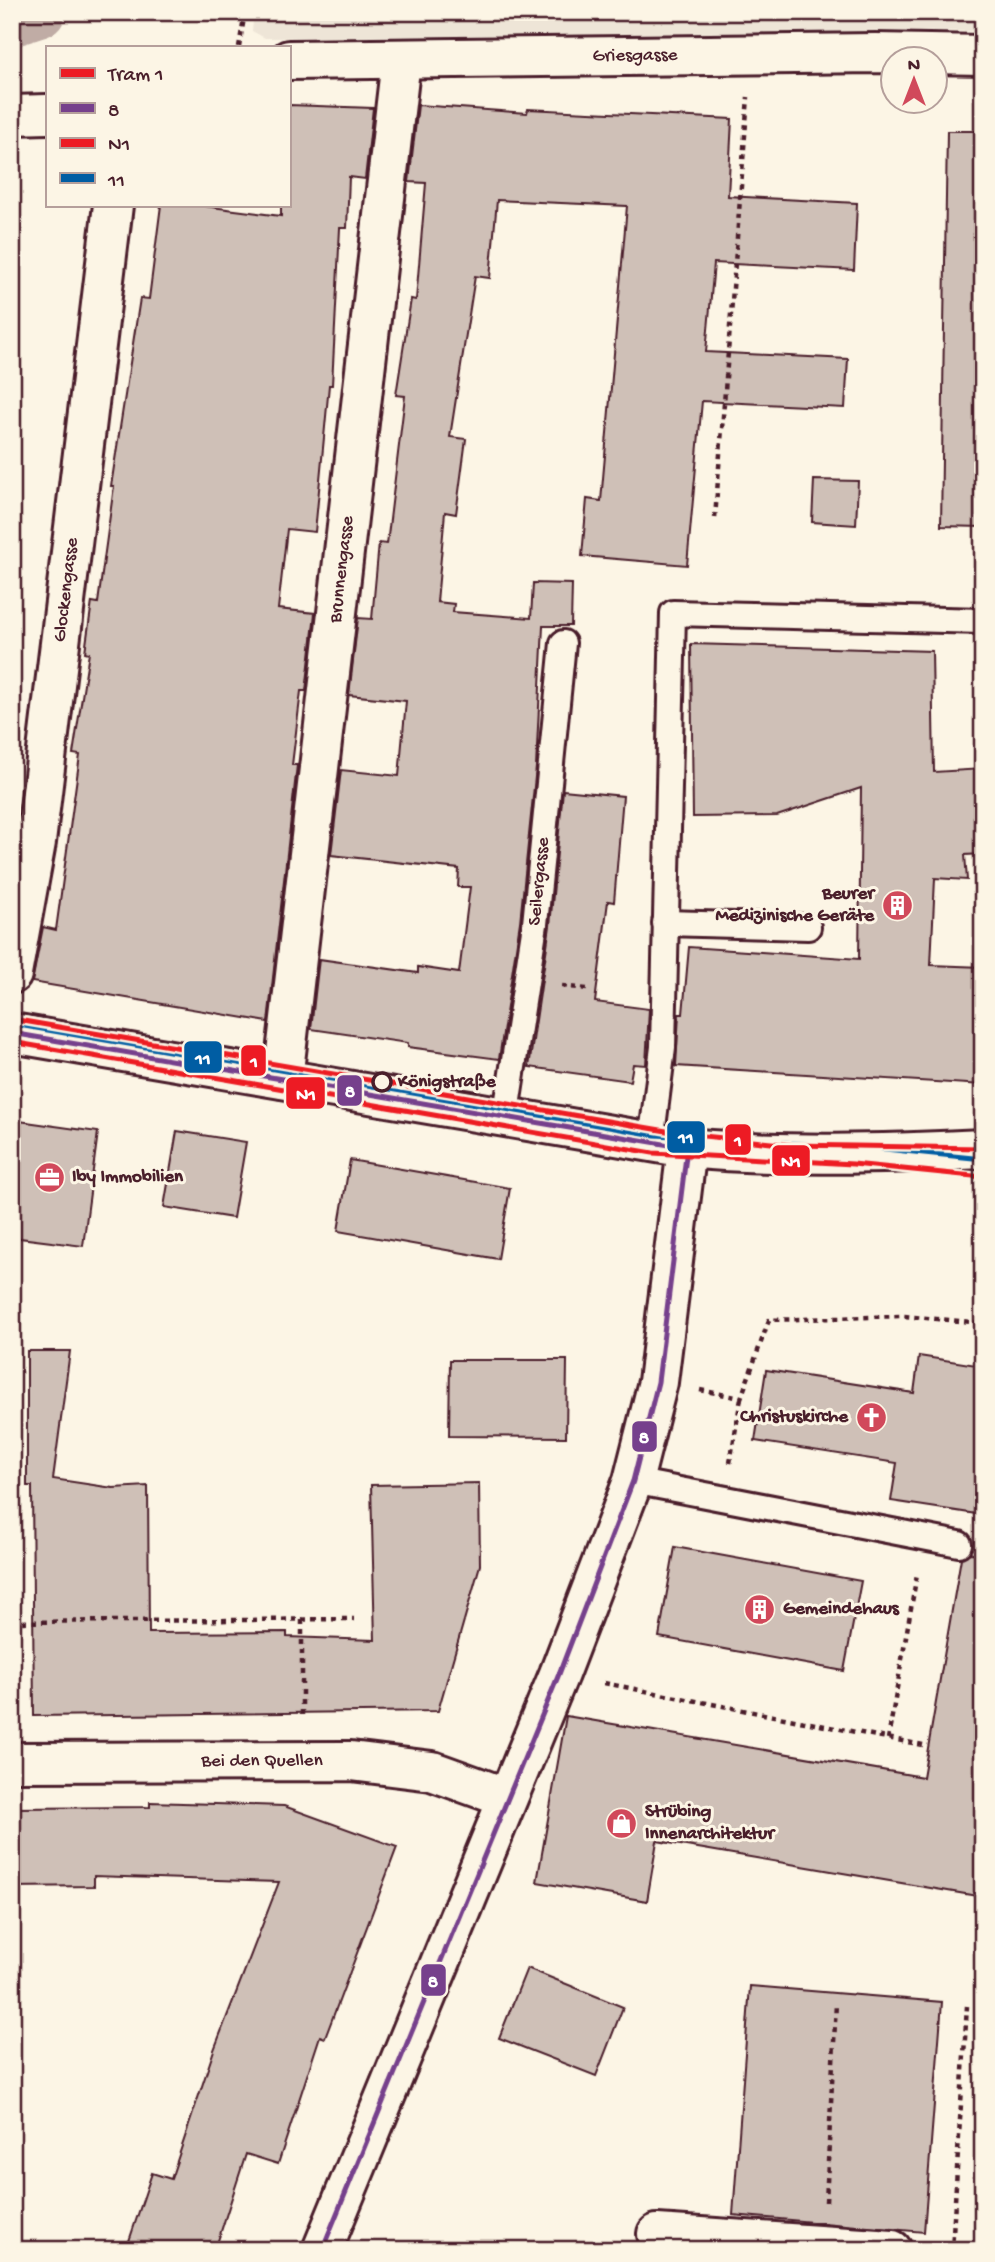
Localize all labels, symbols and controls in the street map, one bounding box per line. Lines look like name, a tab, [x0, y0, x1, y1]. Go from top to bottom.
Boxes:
street label: Griesgasse	[592, 44, 678, 68]
legend	[46, 46, 290, 206]
north arrow	[880, 46, 950, 116]
text: N	[908, 55, 920, 78]
text: Tram 1	[107, 64, 164, 89]
text: 8	[108, 100, 120, 125]
text: N1	[108, 134, 130, 159]
text: 11	[107, 170, 125, 195]
street label: Brunnengasse	[324, 515, 360, 625]
street label: Glockengasse	[49, 536, 84, 644]
street label: Seilergasse	[523, 836, 555, 927]
place label: Beurer Medizinische Geräte	[716, 883, 876, 928]
building icon: Beurer Medizinische Geräte	[880, 888, 914, 922]
line badge: 11	[183, 1040, 223, 1074]
line badge: 1	[240, 1044, 267, 1077]
text: 11	[194, 1049, 211, 1072]
text: 1	[249, 1052, 258, 1075]
place label: Königstraße	[397, 1071, 497, 1094]
marker: Königstraße	[372, 1072, 392, 1092]
line badge: 8	[336, 1074, 363, 1107]
line badge: N1	[285, 1076, 326, 1110]
text: 8	[345, 1082, 356, 1105]
text: N1	[296, 1085, 316, 1108]
line badge: 11	[666, 1120, 706, 1154]
line badge: 1	[724, 1123, 752, 1156]
text: 11	[677, 1128, 694, 1151]
text: 1	[733, 1131, 742, 1154]
line badge: N1	[771, 1144, 811, 1177]
text: N1	[781, 1152, 801, 1175]
office icon: Iby Immobilien	[32, 1160, 66, 1194]
place label: Iby Immobilien	[72, 1166, 184, 1189]
church icon: Christuskirche	[854, 1400, 888, 1434]
place label: Christuskirche	[739, 1406, 849, 1429]
line badge: 8	[631, 1420, 658, 1453]
text: 8	[639, 1428, 650, 1451]
building icon: Gemeindehaus	[743, 1592, 777, 1626]
place label: Gemeindehaus	[783, 1598, 900, 1621]
street label: Bei den Quellen	[200, 1750, 323, 1773]
place label: Strübing Innenarchitektur	[645, 1801, 776, 1846]
shop icon: Strübing Innenarchitektur	[605, 1806, 639, 1840]
line badge: 8	[420, 1963, 447, 1997]
text: 8	[428, 1972, 439, 1995]

